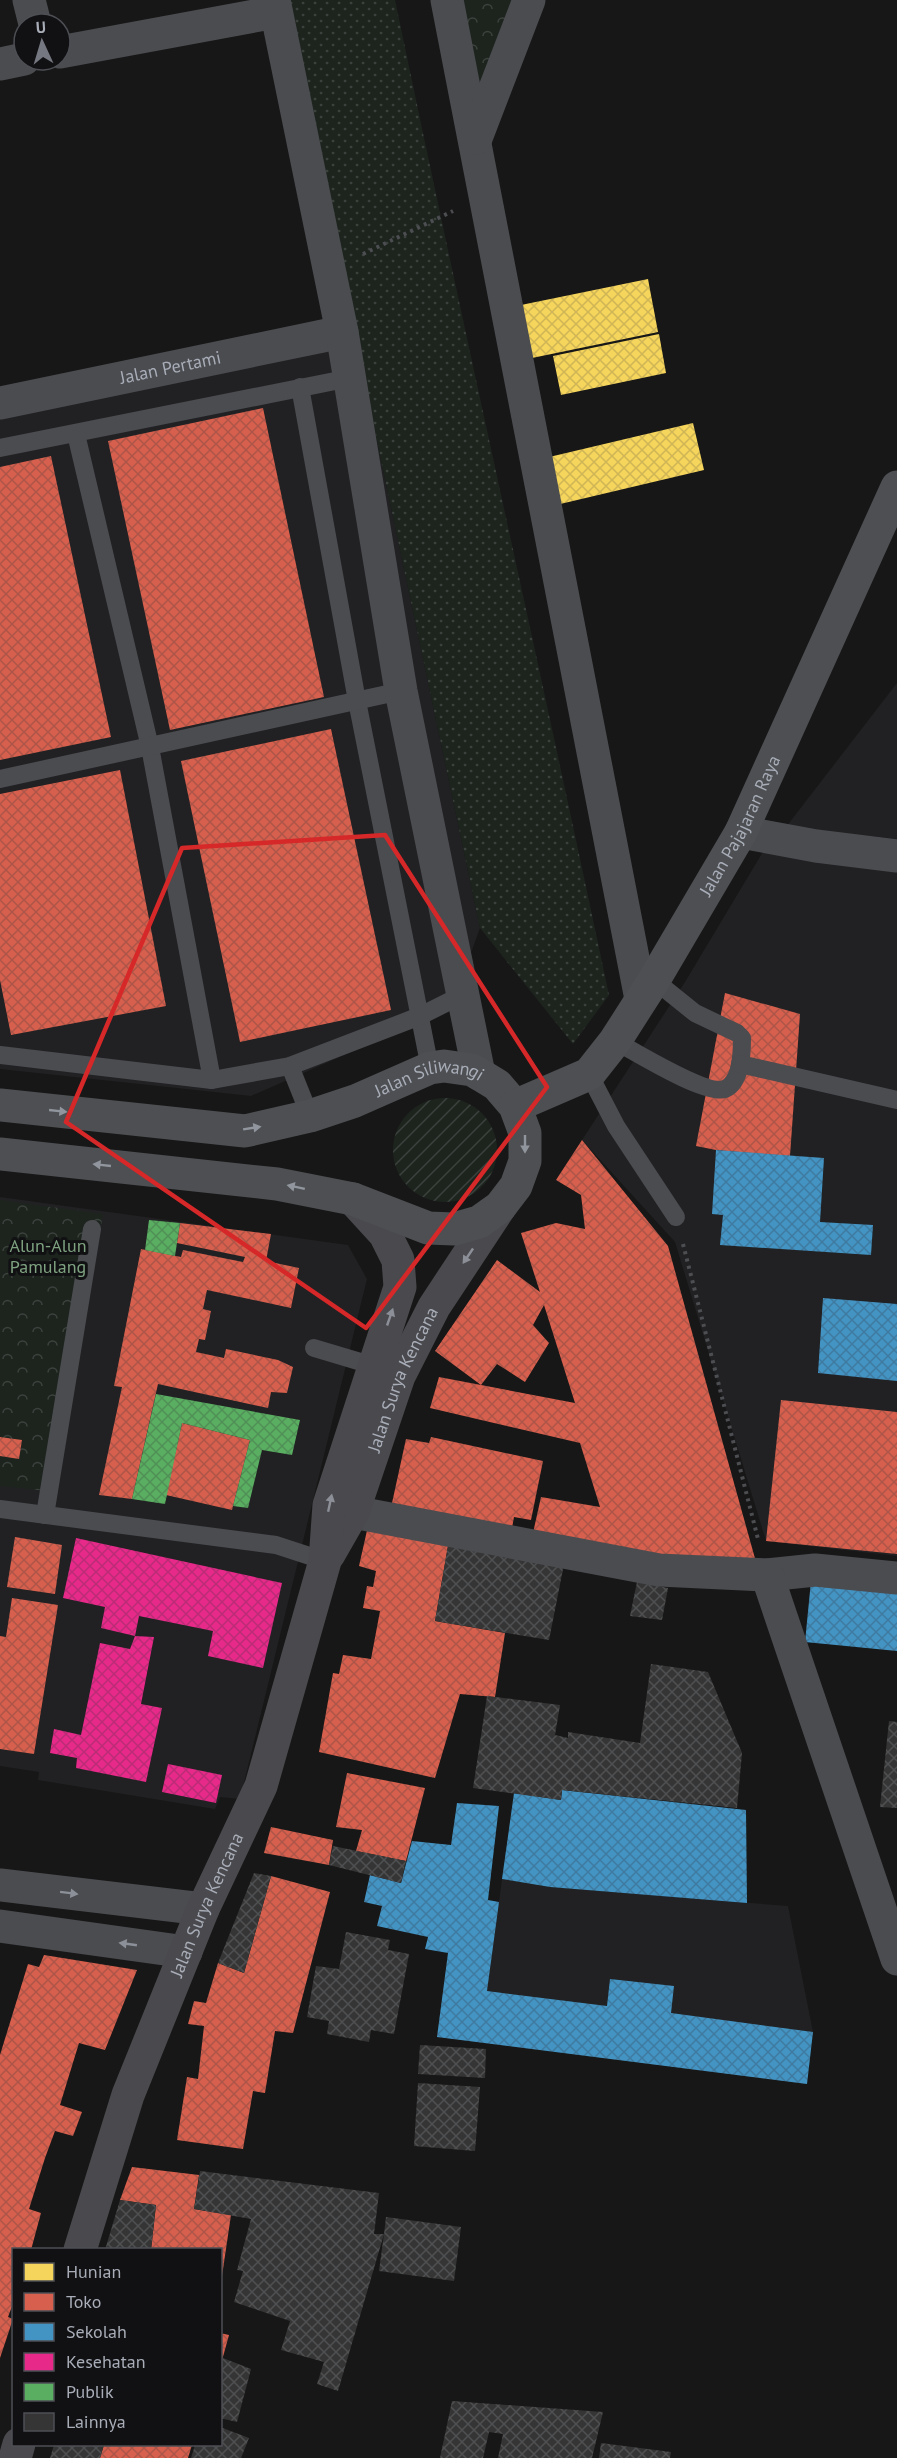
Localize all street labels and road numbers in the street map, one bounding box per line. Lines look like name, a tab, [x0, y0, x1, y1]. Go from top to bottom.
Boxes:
street label: Jalan Pertami	[117, 345, 223, 389]
street label: Jalan Pajajaran Raya	[693, 751, 785, 901]
street label: Jalan Siliwangi	[370, 1053, 489, 1102]
street label: Jalan Surya Kencana	[362, 1303, 443, 1456]
street label: Jalan Surya Kencana	[164, 1829, 248, 1981]

